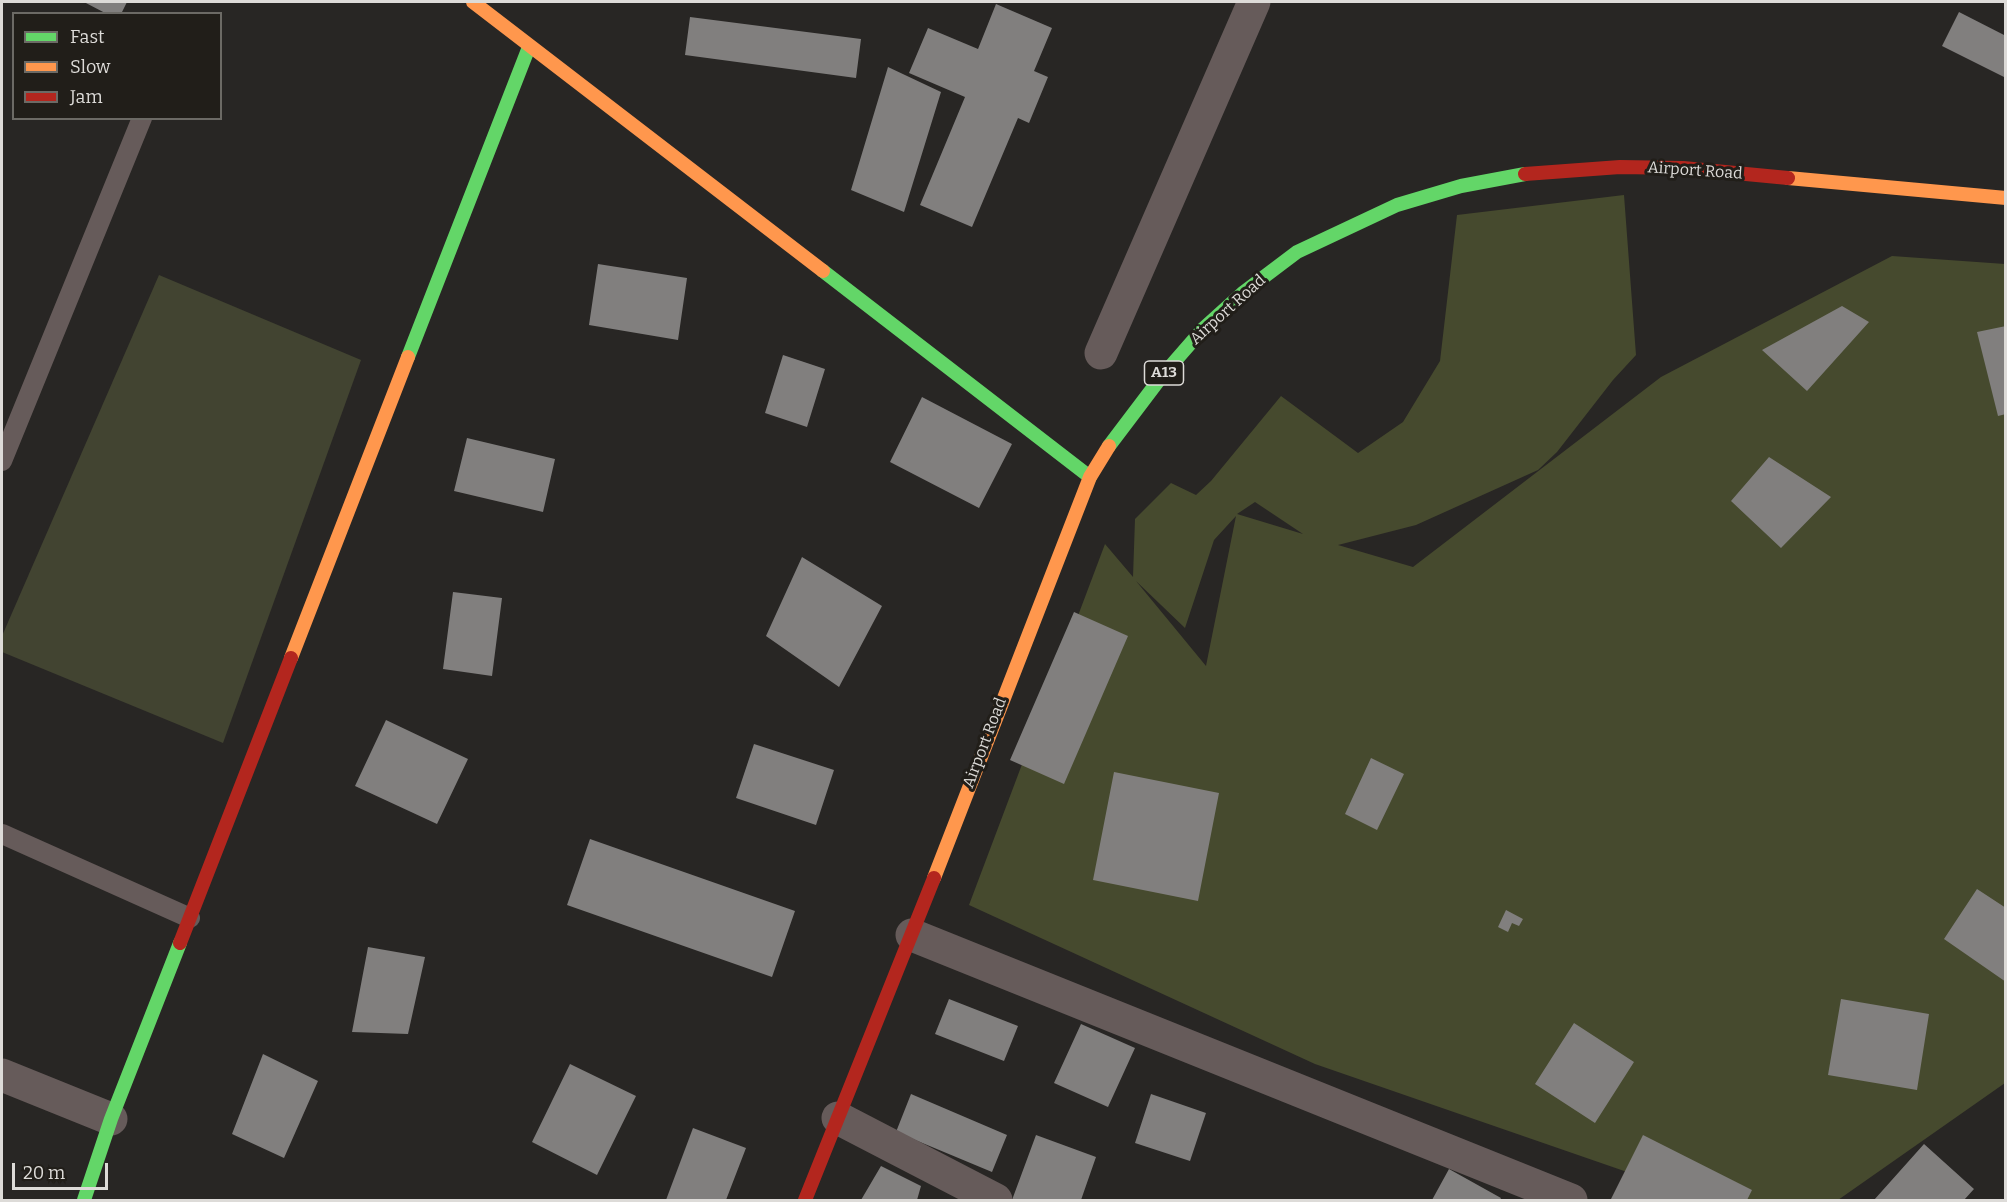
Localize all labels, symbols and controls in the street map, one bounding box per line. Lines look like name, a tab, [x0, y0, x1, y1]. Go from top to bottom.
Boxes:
legend	[12, 12, 222, 120]
text: Fast	[70, 26, 105, 48]
text: Slow	[70, 56, 110, 78]
text: Jam	[70, 86, 103, 108]
street label: Airport Road	[1647, 158, 1743, 184]
street label: Airport Road	[1186, 271, 1270, 349]
road number: A13	[1144, 361, 1184, 385]
street label: Airport Road	[959, 695, 1011, 791]
scale bar	[15, 1151, 111, 1189]
text: 20 m	[23, 1162, 65, 1184]

